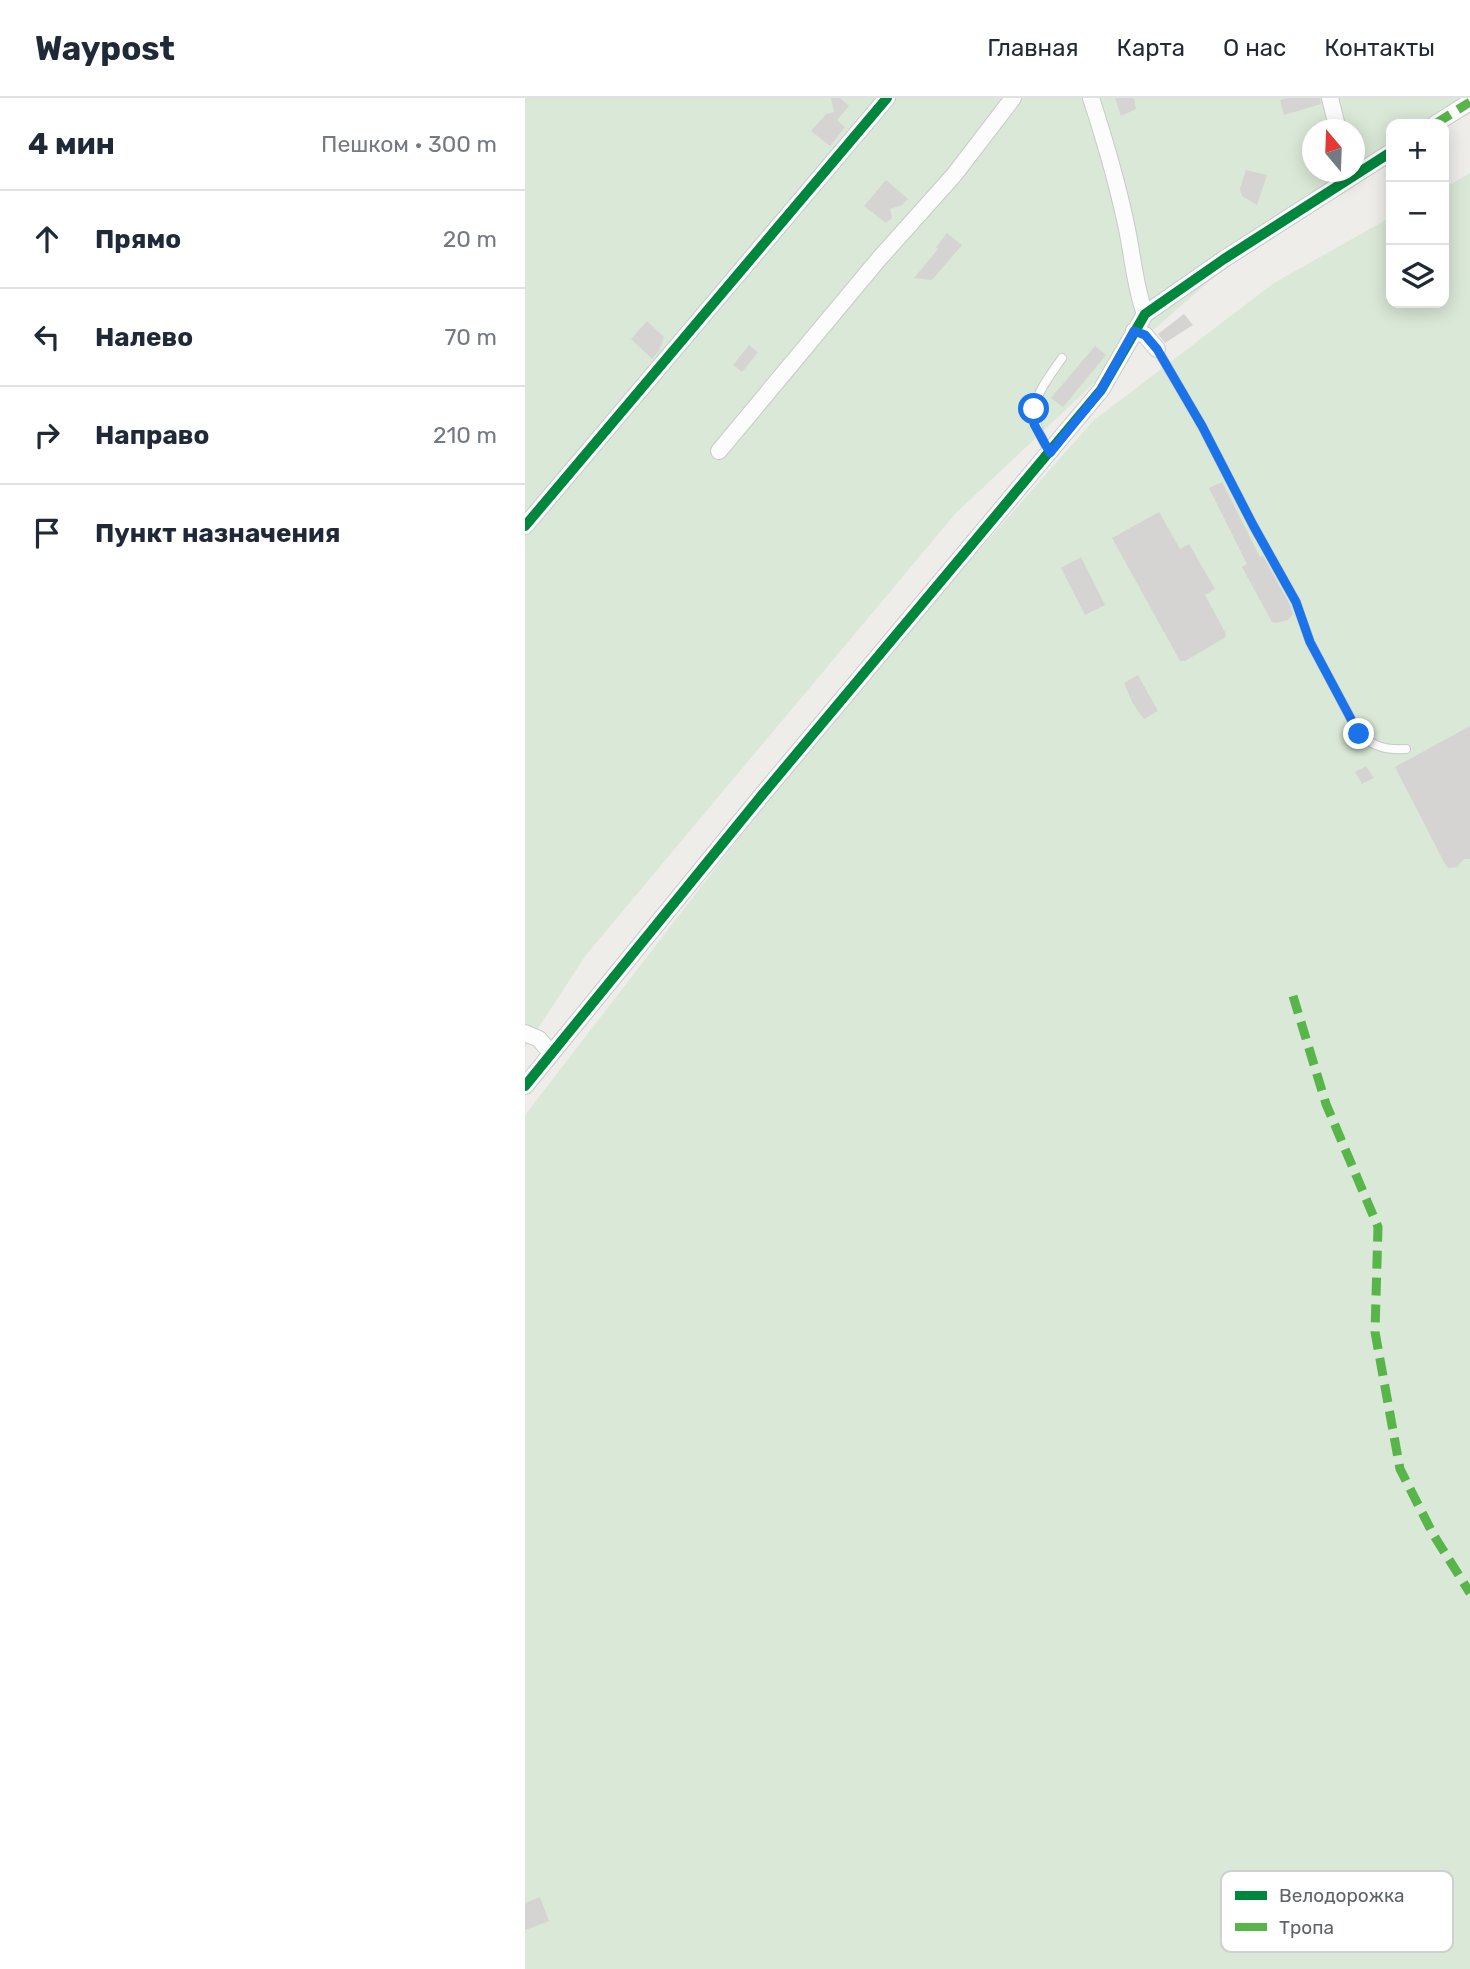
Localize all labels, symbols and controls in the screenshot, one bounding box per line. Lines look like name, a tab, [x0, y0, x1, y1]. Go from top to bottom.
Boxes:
text: Waypost	[35, 29, 175, 68]
text: Главная	[987, 34, 1079, 62]
text: Карта	[1117, 34, 1185, 62]
text: О нас	[1223, 34, 1286, 62]
text: Контакты	[1324, 34, 1435, 62]
north arrow	[1302, 119, 1365, 182]
map controls	[1386, 119, 1449, 308]
button: +	[1386, 119, 1449, 182]
text: 4 мин	[28, 126, 115, 162]
text: Пешком · 300 m	[321, 130, 497, 158]
button: −	[1386, 182, 1449, 245]
icon: ahead	[28, 220, 66, 258]
text: Прямо	[95, 224, 181, 255]
text: 20 m	[443, 225, 497, 253]
button: layers	[1386, 245, 1449, 308]
icon: left	[28, 318, 66, 356]
text: Налево	[95, 322, 193, 353]
text: 70 m	[445, 323, 497, 351]
route start	[1018, 393, 1049, 424]
icon: right	[28, 416, 66, 454]
text: Направо	[95, 420, 209, 451]
text: 210 m	[433, 421, 497, 449]
icon: arrive	[28, 514, 66, 552]
text: Пункт назначения	[95, 518, 340, 549]
route end	[1343, 718, 1374, 749]
legend	[1221, 1871, 1453, 1952]
text: Велодорожка	[1279, 1884, 1405, 1907]
text: Тропа	[1279, 1916, 1334, 1939]

